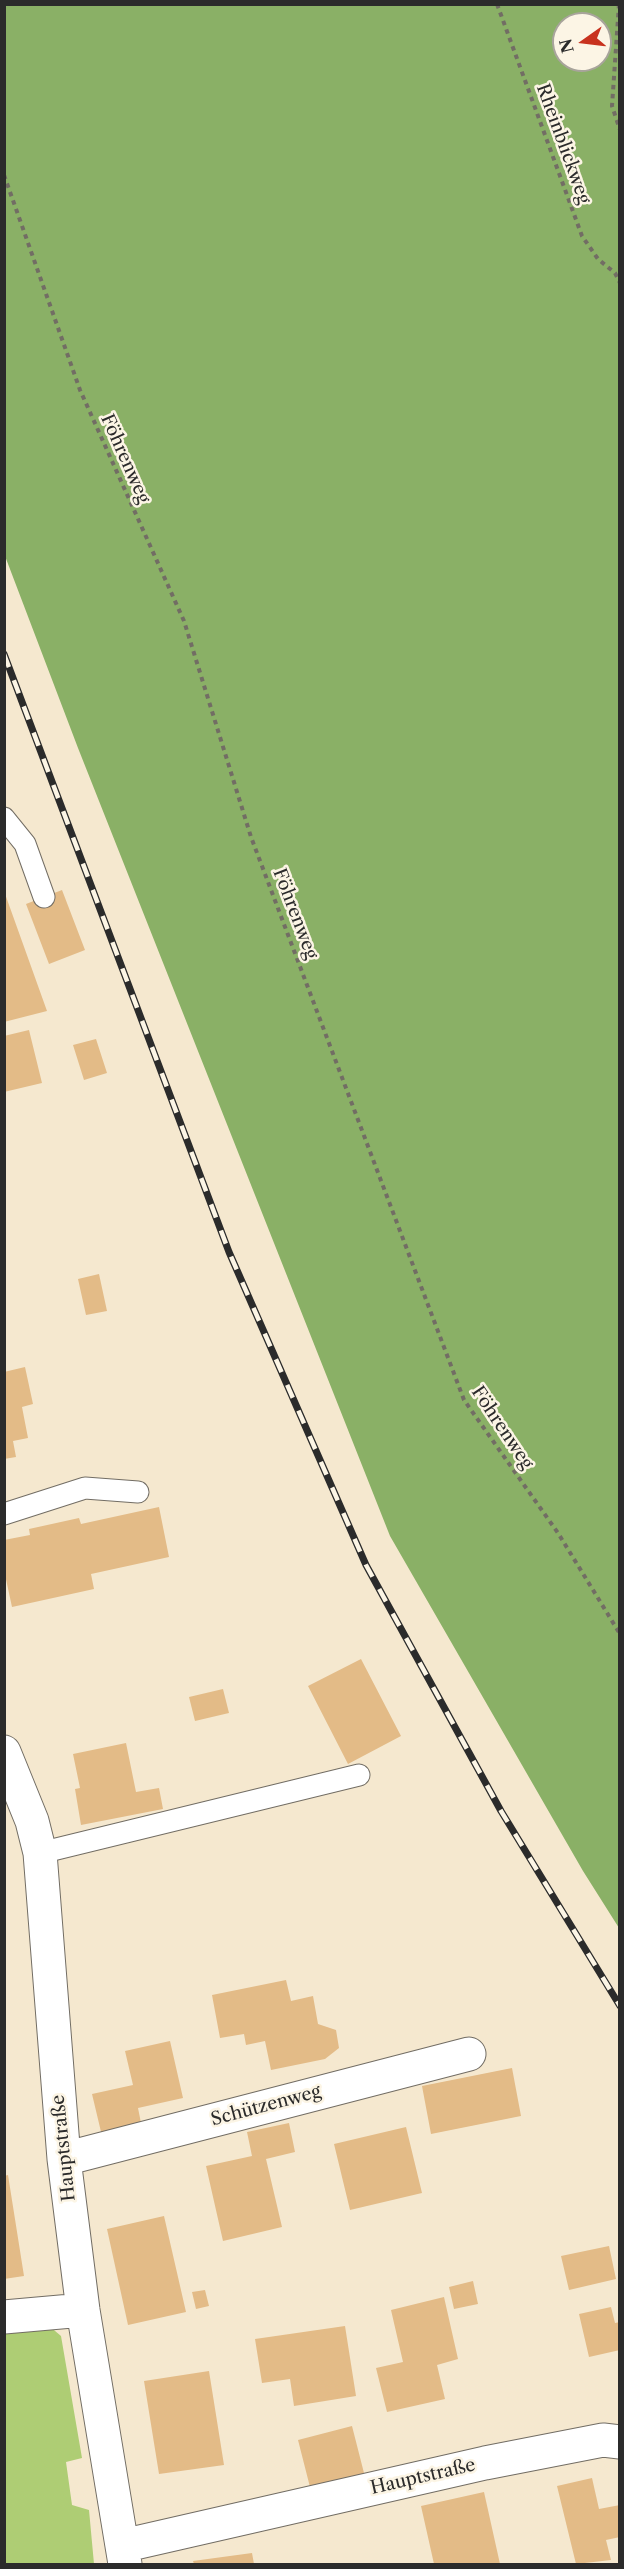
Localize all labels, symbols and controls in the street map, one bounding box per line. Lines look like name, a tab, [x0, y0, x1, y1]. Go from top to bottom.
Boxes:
north arrow	[552, 12, 612, 72]
text: N	[555, 37, 578, 55]
street label: Rheinblickweg	[531, 81, 595, 207]
street label: Föhrenweg	[96, 411, 154, 507]
street label: Föhrenweg	[268, 866, 322, 962]
street label: Föhrenweg	[466, 1382, 538, 1474]
street label: Schützenweg	[209, 2081, 323, 2131]
street label: Hauptstraße	[48, 2094, 80, 2202]
street label: Hauptstraße	[368, 2454, 478, 2500]

